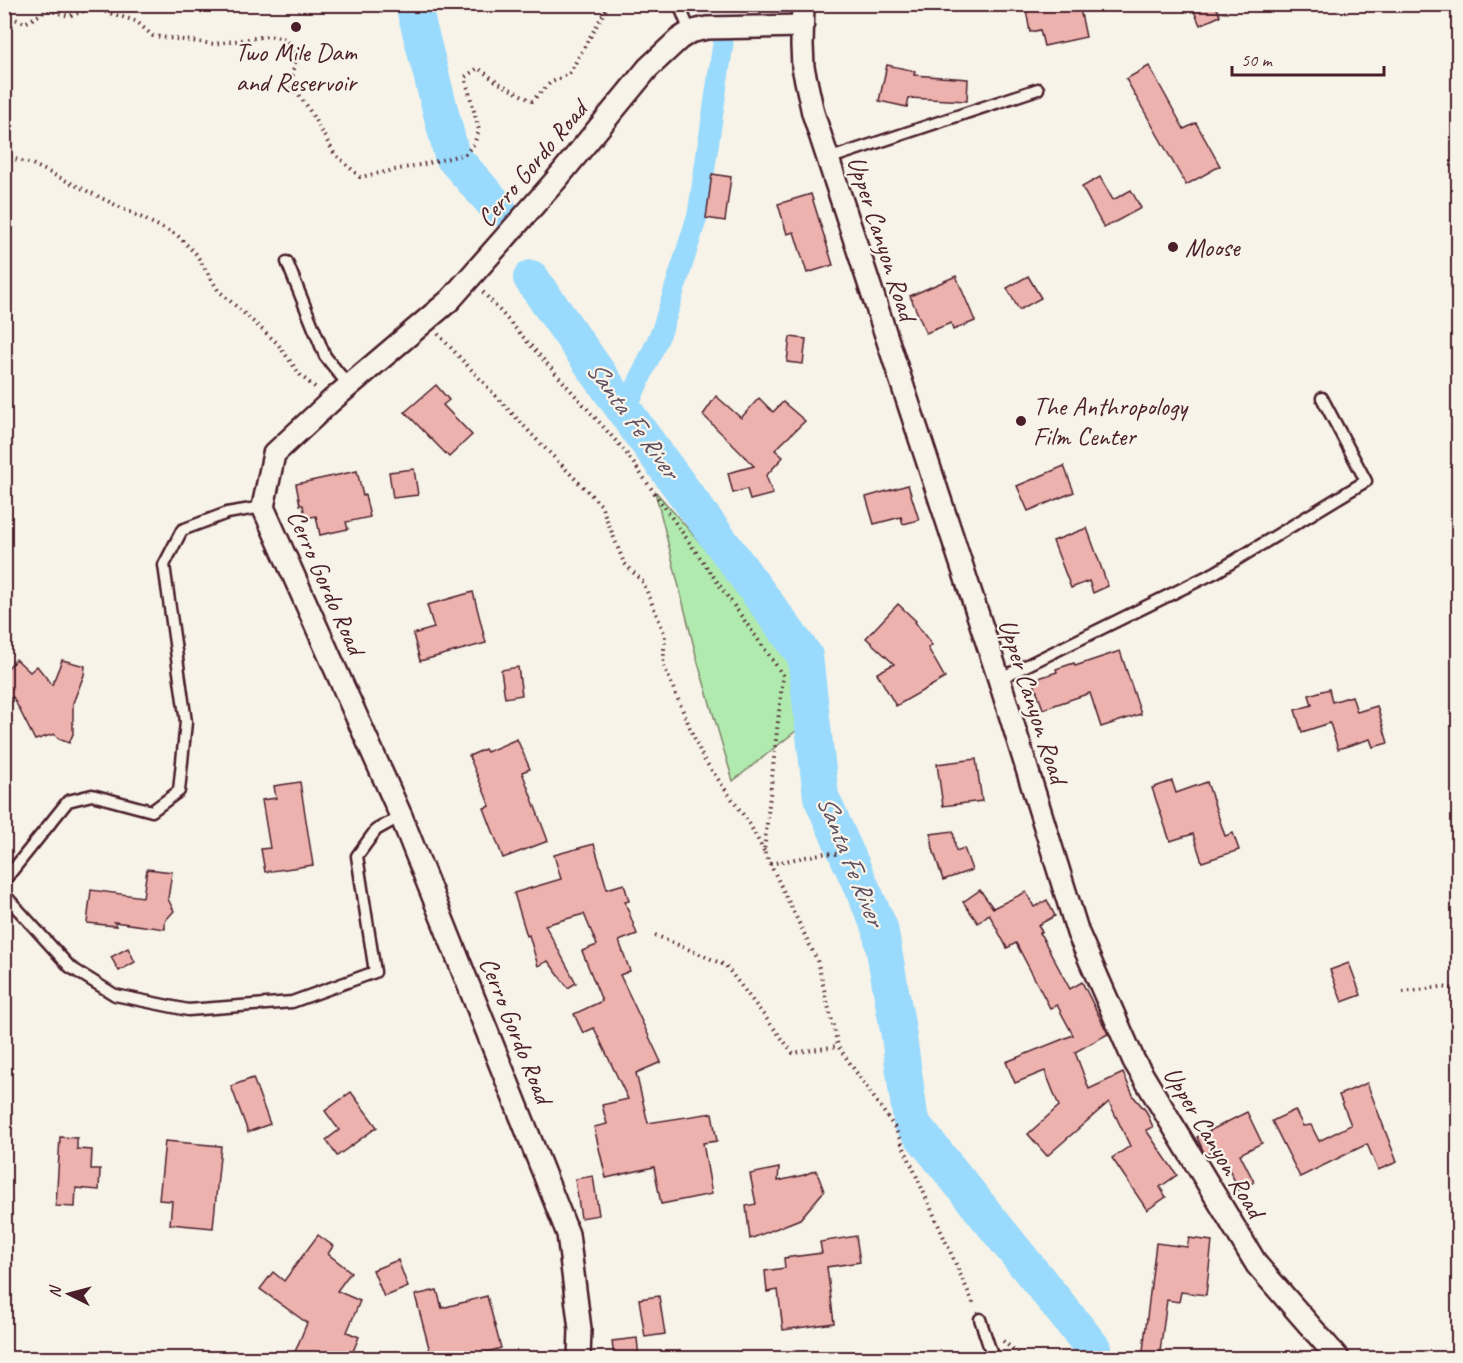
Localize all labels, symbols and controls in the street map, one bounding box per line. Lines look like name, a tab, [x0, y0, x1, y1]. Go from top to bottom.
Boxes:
marker: Two Mile Dam and Reservoir	[289, 20, 303, 34]
place label: Two Mile Dam and Reservoir	[235, 36, 359, 99]
scale bar	[1232, 39, 1384, 77]
text: 50 m	[1241, 49, 1274, 71]
street label: Cerro Gordo Road	[470, 91, 597, 234]
street label: Upper Canyon Road	[840, 152, 925, 328]
place label: Moose	[1185, 231, 1241, 264]
marker: Moose	[1166, 240, 1180, 254]
water label: Santa Fe River	[579, 354, 690, 488]
place label: The Anthropology Film Center	[1033, 390, 1189, 453]
marker: The Anthropology Film Center	[1014, 414, 1028, 428]
street label: Cerro Gordo Road	[279, 505, 374, 663]
street label: Upper Canyon Road	[991, 615, 1076, 791]
water label: Santa Fe River	[810, 790, 894, 934]
street label: Cerro Gordo Road	[472, 952, 562, 1111]
street label: Upper Canyon Road	[1156, 1060, 1274, 1227]
north arrow	[39, 1264, 99, 1324]
text: N	[45, 1283, 66, 1299]

